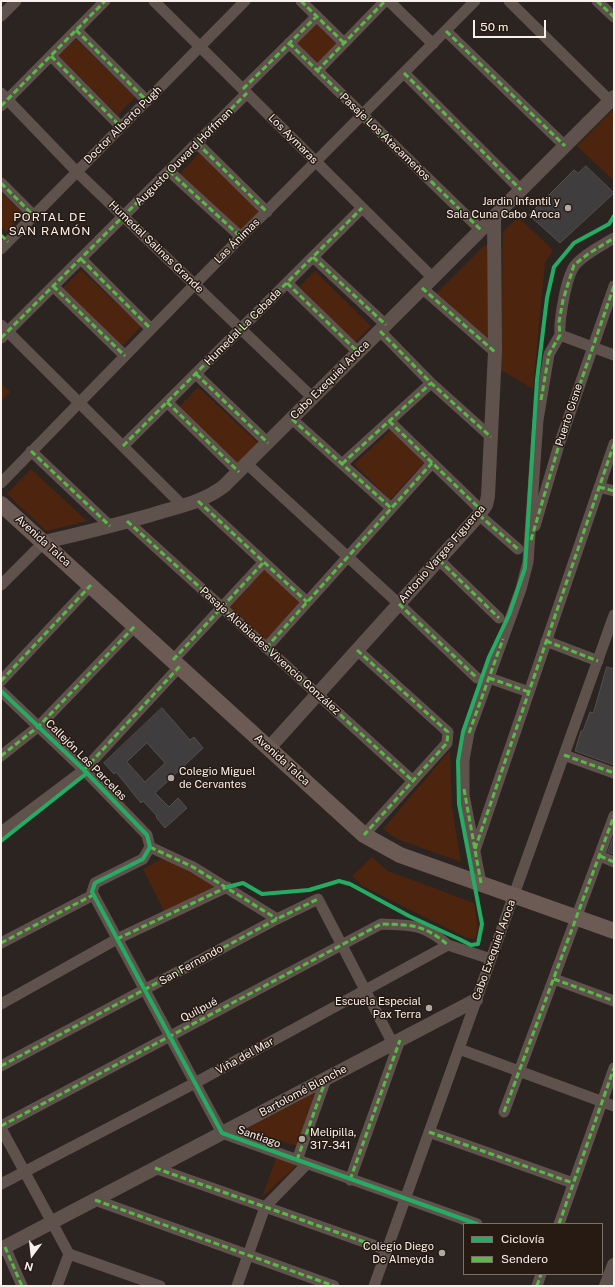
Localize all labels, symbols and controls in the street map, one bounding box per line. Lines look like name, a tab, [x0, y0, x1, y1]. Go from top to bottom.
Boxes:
scale bar	[475, 12, 548, 38]
text: 50 m	[480, 20, 508, 34]
street label: Doctor Alberto Pugh	[81, 83, 165, 167]
street label: Pasaje Los Atacameños	[337, 90, 433, 184]
street label: Augusto Ouward Hoffman	[132, 105, 236, 209]
street label: Los Aymaras	[265, 111, 321, 167]
place label: Jardin Infantil y Sala Cuna Cabo Aroca	[446, 195, 560, 221]
street label: Humedal Salinas Grande	[106, 198, 206, 296]
marker: Jardin Infantil y Sala Cuna Cabo Aroca	[563, 203, 573, 213]
district label: PORTAL DE SAN RAMÓN	[9, 210, 91, 238]
street label: Las Ánimas	[212, 216, 262, 266]
street label: Humedal La Cebada	[202, 286, 284, 368]
street label: Cabo Exequiel Aroca	[288, 338, 372, 422]
street label: Puerto Cisne	[553, 382, 585, 448]
street label: Antonio Vargas Figueroa	[396, 502, 488, 606]
street label: Avenida Talca	[12, 513, 74, 569]
street label: Pasaje Alcibiades Vivencio González	[197, 584, 343, 718]
street label: Callejón Las Parcelas	[43, 717, 129, 803]
street label: Avenida Talca	[251, 732, 313, 788]
place label: Colegio Miguel de Cervantes	[179, 765, 256, 791]
marker: Colegio Miguel de Cervantes	[166, 773, 176, 783]
street label: Cabo Exequiel Aroca	[470, 898, 518, 1002]
street label: San Fernando	[157, 942, 225, 988]
street label: Quilpué	[178, 995, 220, 1025]
place label: Escuela Especial Pax Terra	[335, 995, 421, 1021]
marker: Escuela Especial Pax Terra	[424, 1003, 434, 1013]
street label: Viña del Mar	[214, 1035, 276, 1077]
street label: Bartolomé Blanche	[257, 1062, 349, 1120]
street label: Santiago	[235, 1123, 283, 1151]
place label: Melipilla, 317-341	[310, 1126, 356, 1152]
marker: Melipilla, 317-341	[297, 1134, 307, 1144]
legend	[463, 1223, 603, 1275]
text: Ciclovía	[501, 1232, 544, 1246]
north arrow	[12, 1235, 52, 1275]
place label: Colegio Diego De Almeyda	[363, 1240, 434, 1266]
marker: Colegio Diego De Almeyda	[437, 1248, 447, 1258]
text: Sendero	[501, 1252, 548, 1266]
text: N	[23, 1260, 35, 1274]

